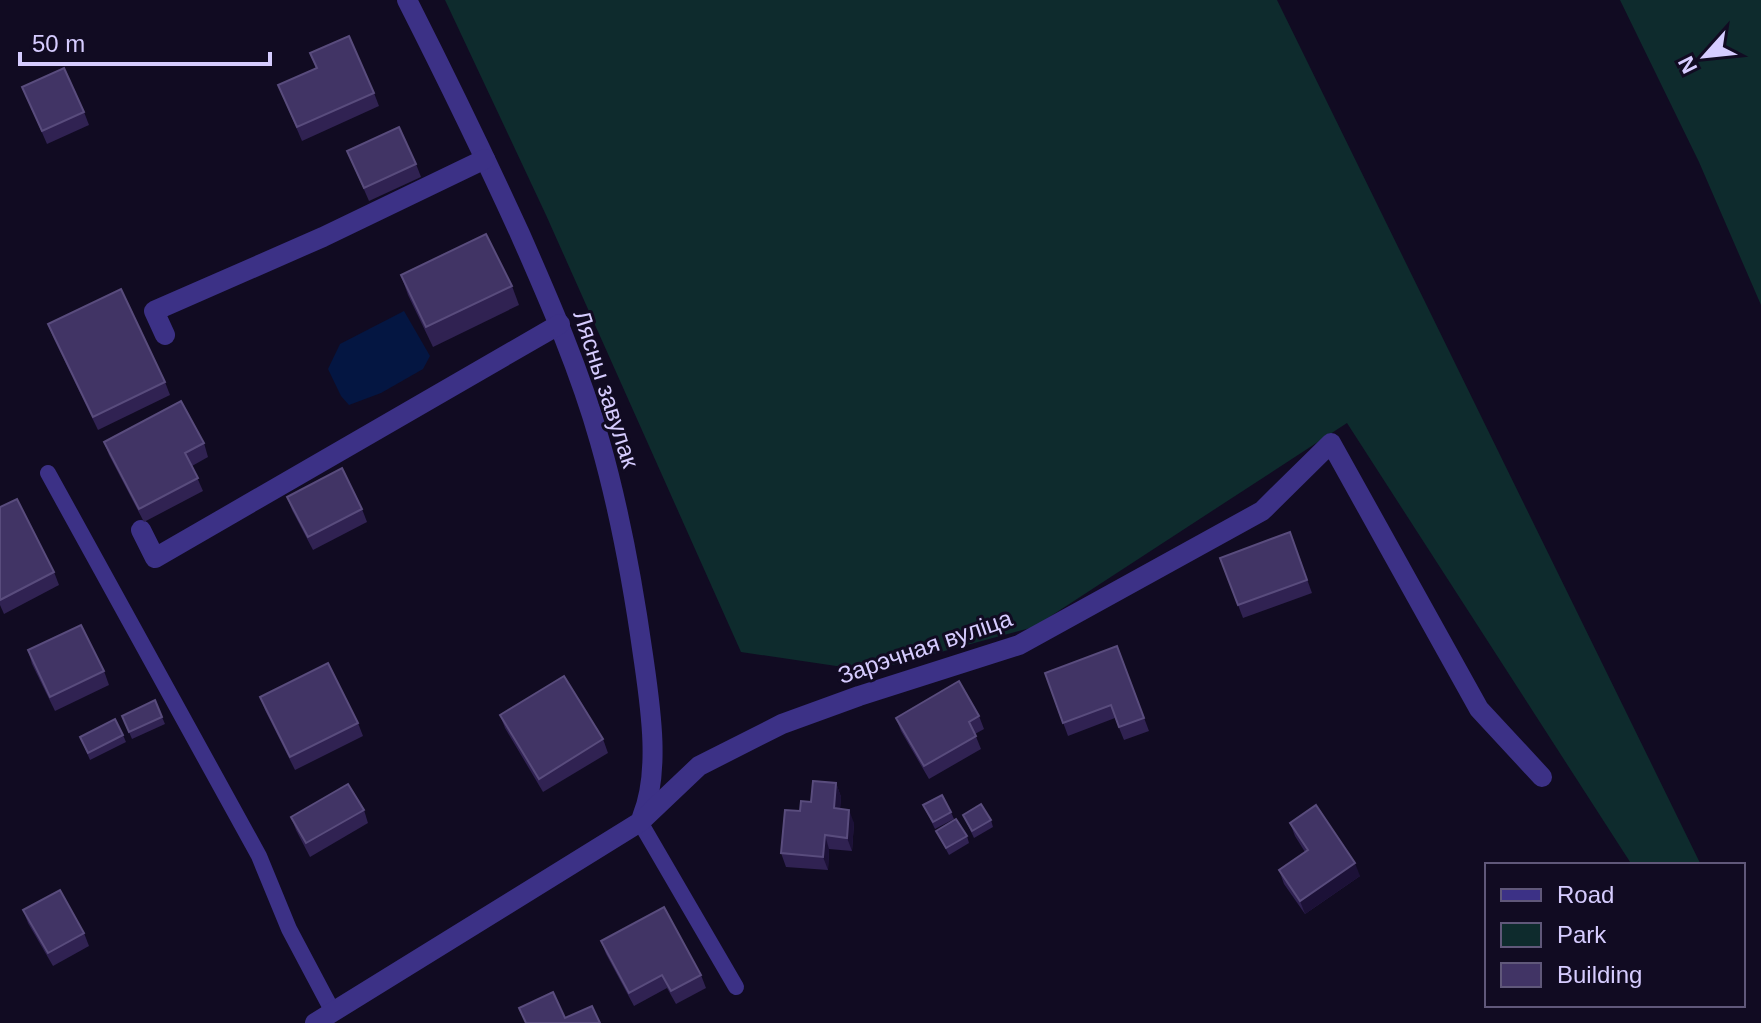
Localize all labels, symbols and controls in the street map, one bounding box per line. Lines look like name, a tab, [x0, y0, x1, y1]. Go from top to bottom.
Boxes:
scale bar	[20, 16, 270, 66]
north arrow	[1665, 16, 1745, 96]
text: 50 m	[32, 30, 85, 57]
text: N	[1673, 52, 1702, 78]
street label: Лясны завулак	[568, 307, 645, 471]
street label: Зарэчная вуліца	[834, 604, 1016, 689]
legend	[1485, 863, 1745, 1007]
text: Road	[1557, 881, 1614, 908]
text: Park	[1557, 921, 1607, 948]
text: Building	[1557, 961, 1642, 988]

